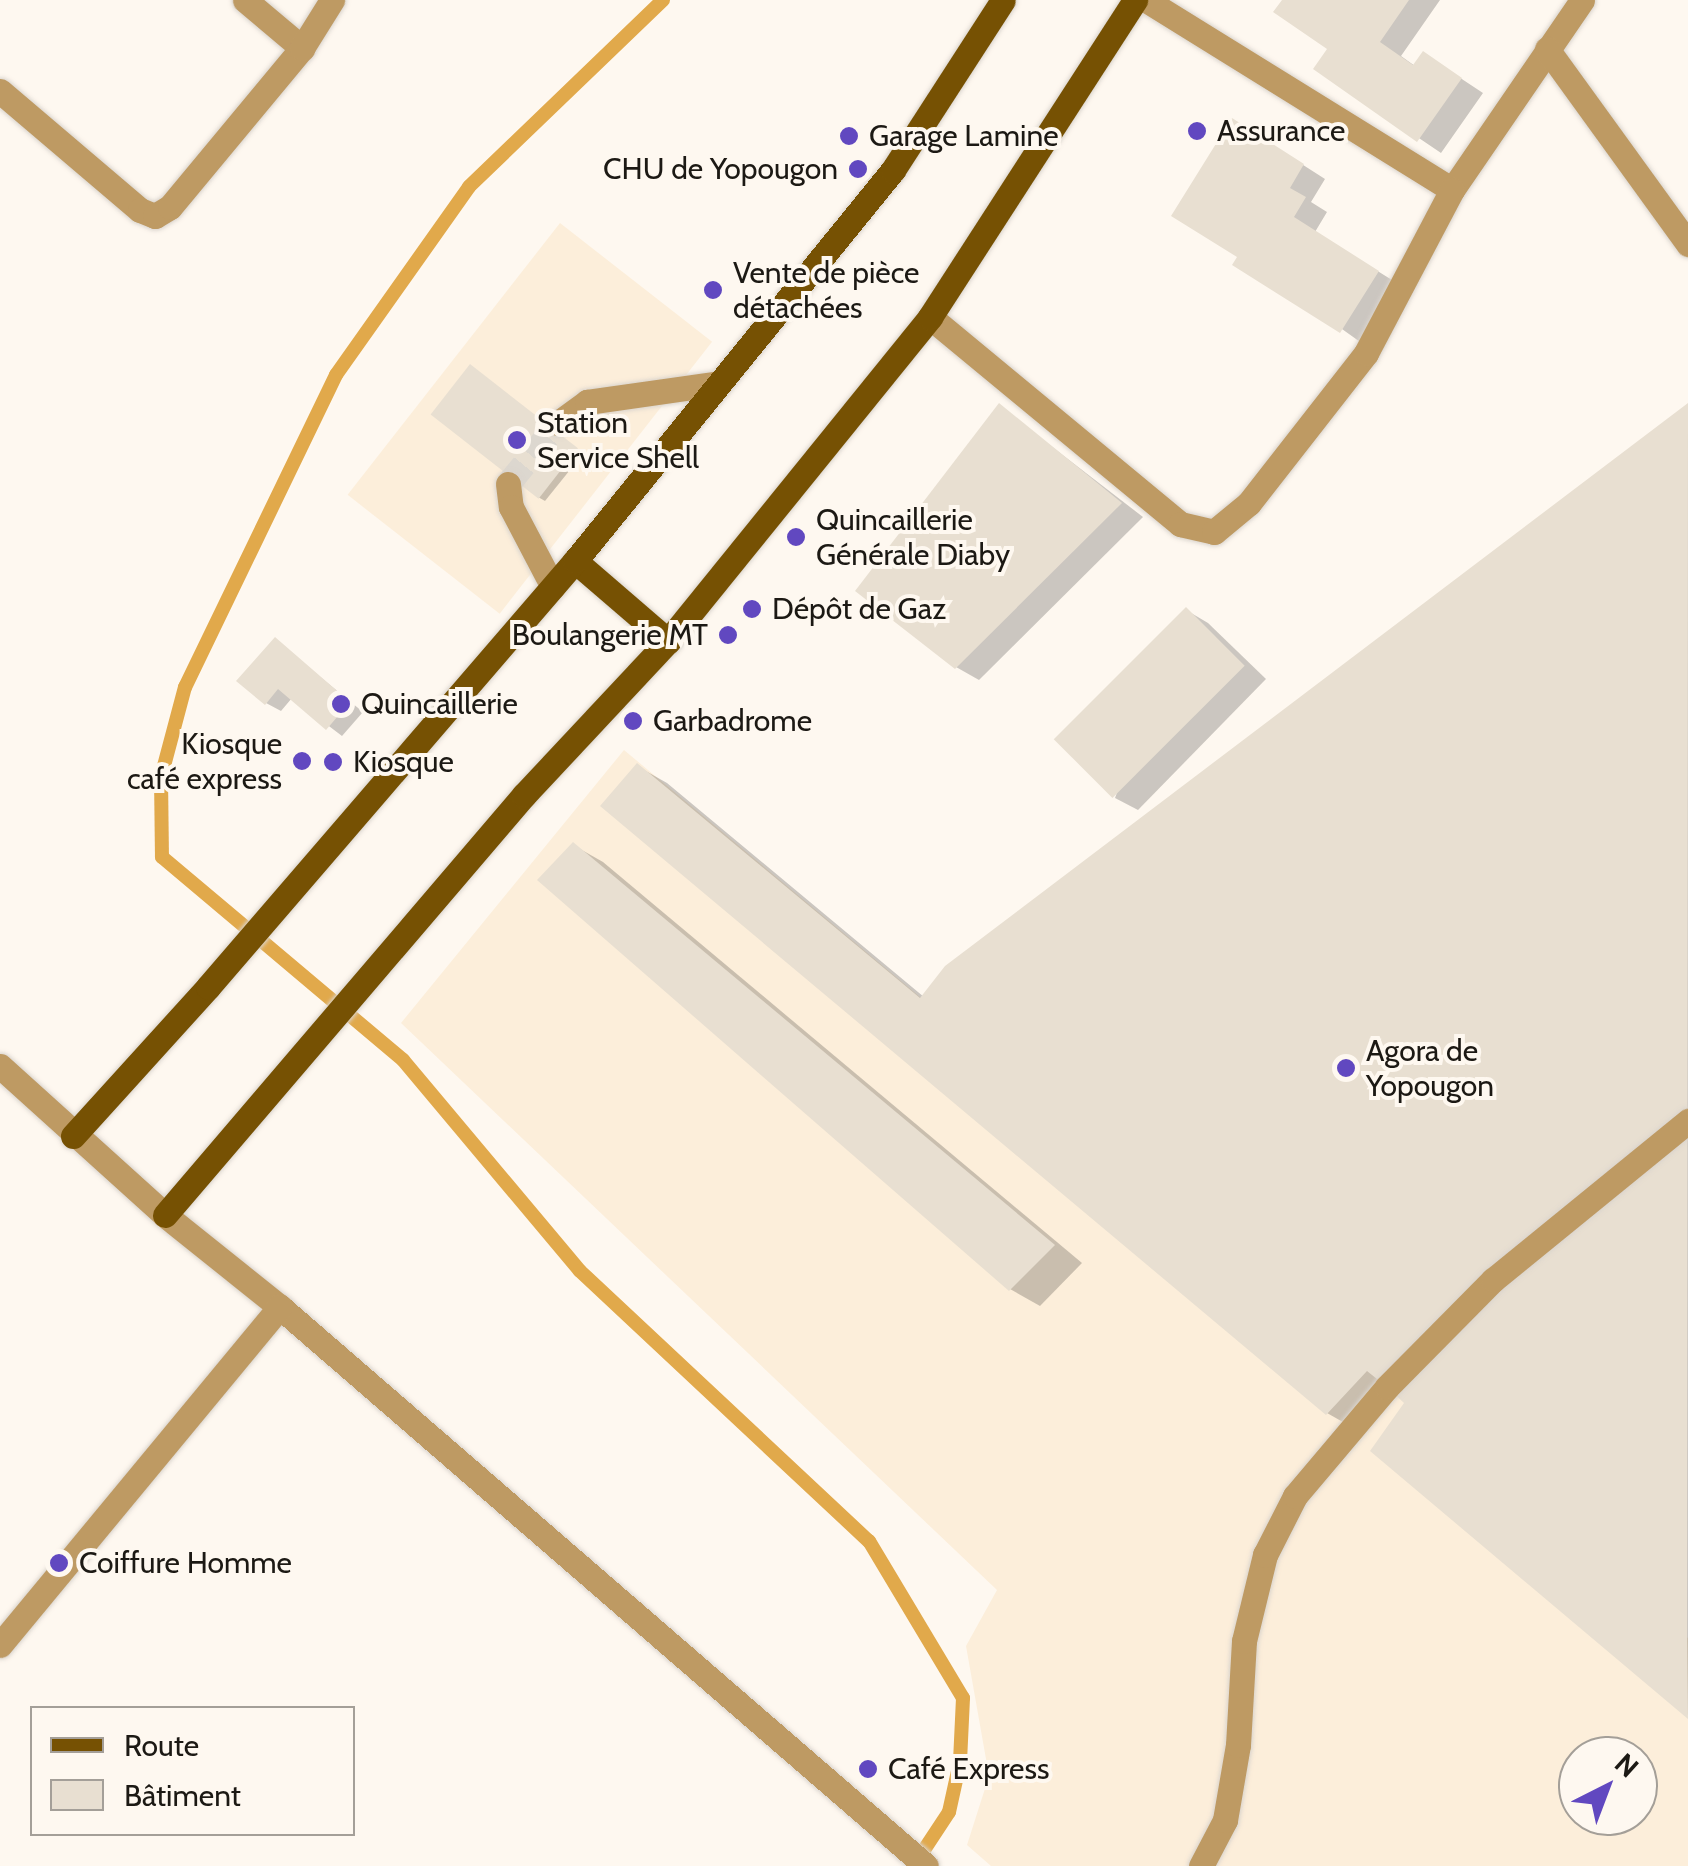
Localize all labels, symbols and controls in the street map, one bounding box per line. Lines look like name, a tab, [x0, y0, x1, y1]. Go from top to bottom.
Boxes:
place label: Assurance	[1217, 113, 1345, 149]
place label: Garage Lamine	[869, 118, 1059, 154]
marker: Assurance	[1186, 120, 1208, 142]
marker: Garage Lamine	[838, 125, 860, 147]
place label: CHU de Yopougon	[603, 151, 838, 187]
marker: CHU de Yopougon	[847, 158, 869, 180]
place label: Vente de pièce détachées	[733, 255, 919, 326]
marker: Vente de pièce détachées	[702, 279, 724, 301]
place label: Station Service Shell	[537, 405, 699, 476]
marker: Station Service Shell	[506, 429, 528, 451]
place label: Quincaillerie Générale Diaby	[816, 502, 1010, 572]
marker: Quincaillerie Générale Diaby	[785, 526, 807, 548]
place label: Dépôt de Gaz	[772, 591, 946, 627]
marker: Dépôt de Gaz	[741, 598, 763, 620]
place label: Boulangerie MT	[512, 617, 708, 653]
marker: Boulangerie MT	[717, 624, 739, 646]
place label: Quincaillerie	[361, 686, 518, 722]
marker: Quincaillerie	[330, 693, 352, 715]
place label: Garbadrome	[653, 703, 812, 739]
marker: Garbadrome	[622, 710, 644, 732]
place label: Kiosque café express	[127, 726, 282, 796]
place label: Kiosque	[353, 744, 454, 780]
marker: Kiosque café express	[291, 750, 313, 772]
marker: Kiosque	[322, 751, 344, 773]
place label: Agora de Yopougon	[1366, 1033, 1494, 1104]
marker: Agora de Yopougon	[1335, 1057, 1357, 1079]
place label: Coiffure Homme	[79, 1545, 292, 1581]
marker: Coiffure Homme	[48, 1552, 70, 1574]
legend	[30, 1706, 355, 1836]
text: Route	[124, 1727, 199, 1764]
north arrow	[1558, 1736, 1658, 1836]
text: N	[1608, 1746, 1645, 1784]
place label: Café Express	[888, 1751, 1049, 1787]
marker: Café Express	[857, 1758, 879, 1780]
text: Bâtiment	[124, 1777, 241, 1814]

